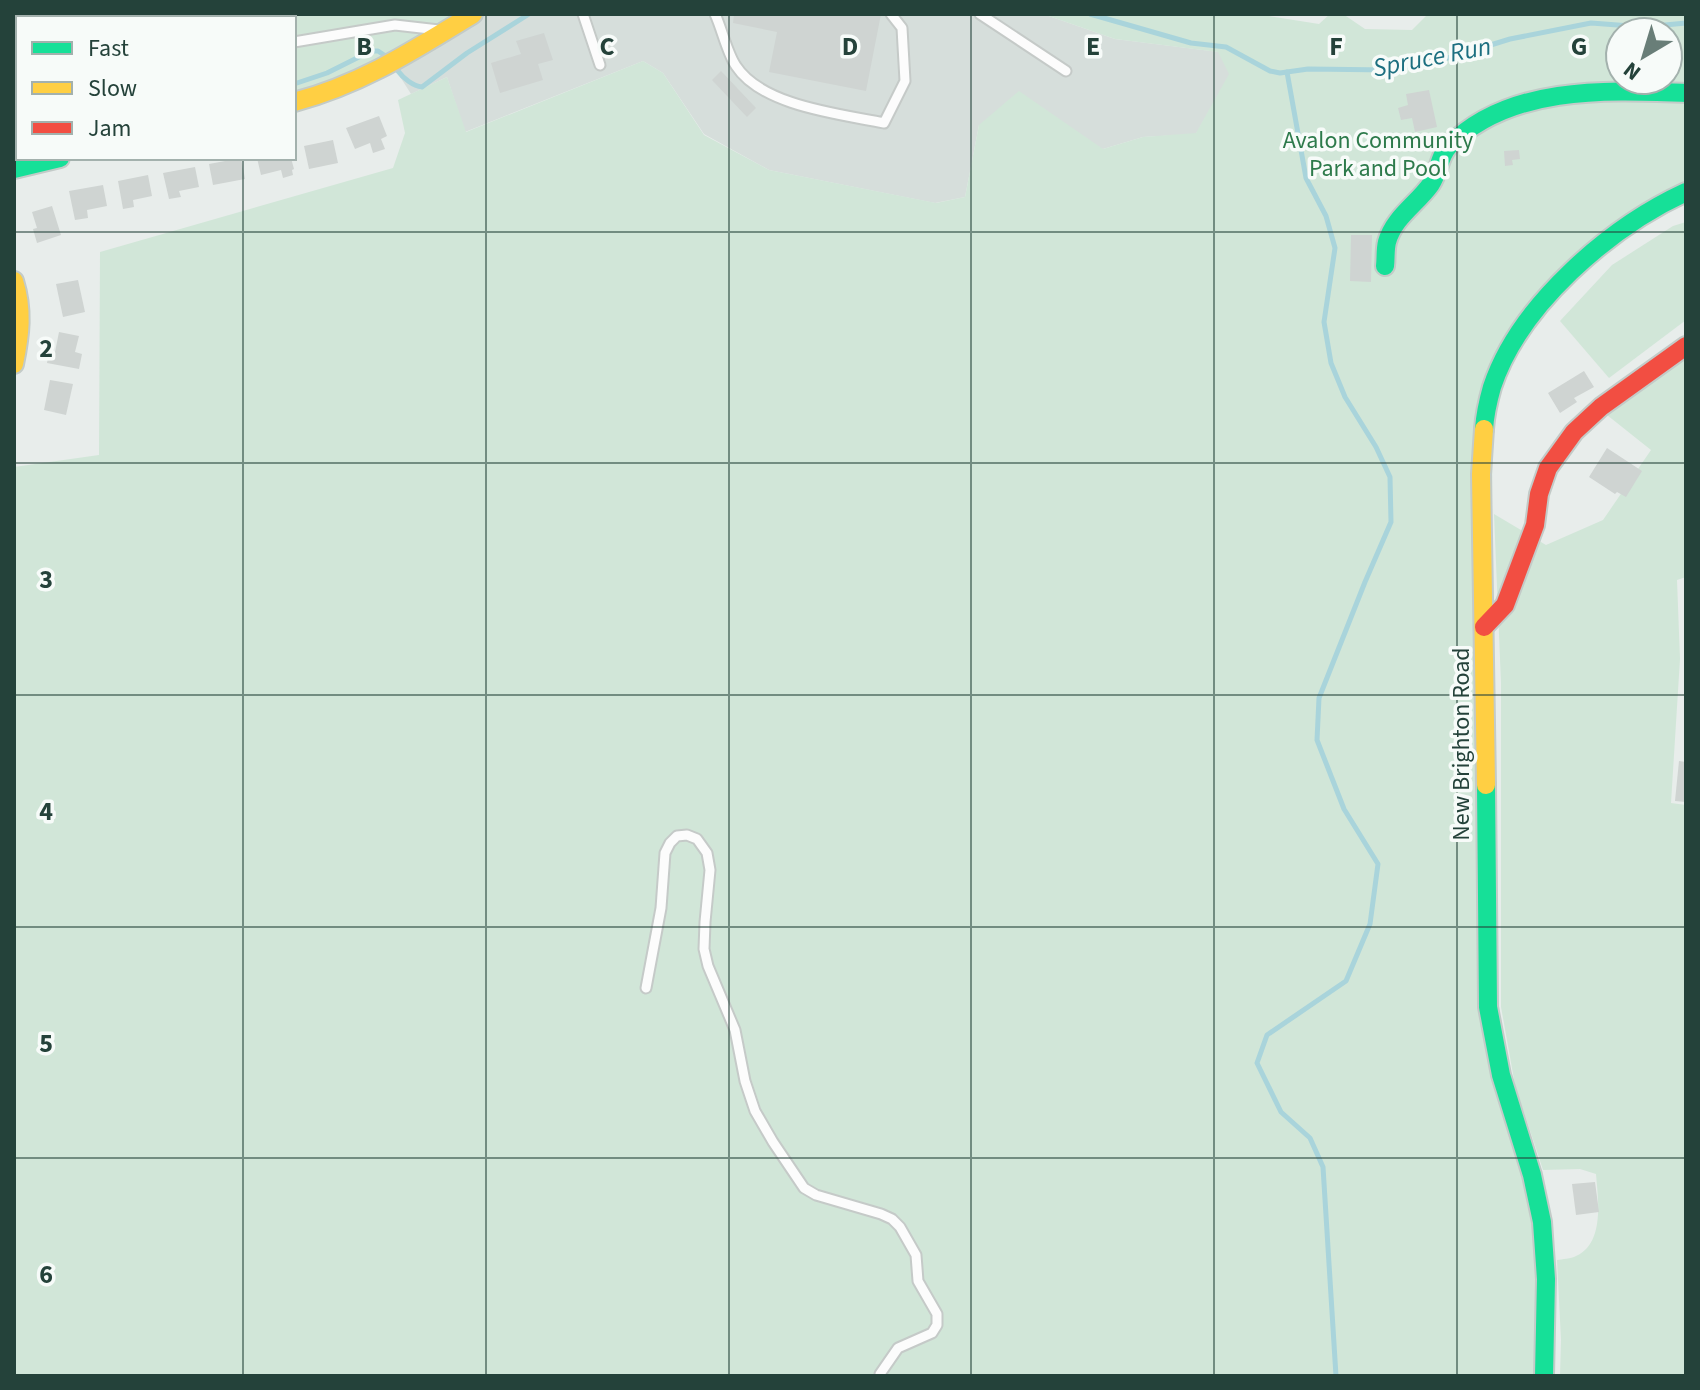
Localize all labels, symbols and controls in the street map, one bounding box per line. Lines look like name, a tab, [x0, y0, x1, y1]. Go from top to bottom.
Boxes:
legend	[16, 16, 296, 160]
north arrow	[1604, 16, 1684, 96]
water label: Spruce Run	[1370, 27, 1494, 87]
text: B	[356, 28, 372, 65]
text: C	[599, 28, 615, 65]
text: D	[842, 28, 858, 65]
text: E	[1086, 28, 1100, 65]
text: F	[1329, 28, 1343, 65]
text: G	[1571, 28, 1587, 65]
text: Fast	[88, 31, 129, 66]
text: N	[1617, 54, 1648, 88]
text: Slow	[88, 71, 137, 106]
text: Jam	[88, 111, 132, 146]
park label: Avalon Community Park and Pool	[1283, 123, 1473, 186]
text: 2	[39, 330, 53, 367]
text: 3	[39, 561, 53, 598]
street label: New Brighton Road	[1444, 647, 1479, 841]
text: 4	[39, 793, 53, 830]
text: 5	[39, 1025, 53, 1062]
text: 6	[39, 1256, 53, 1293]

